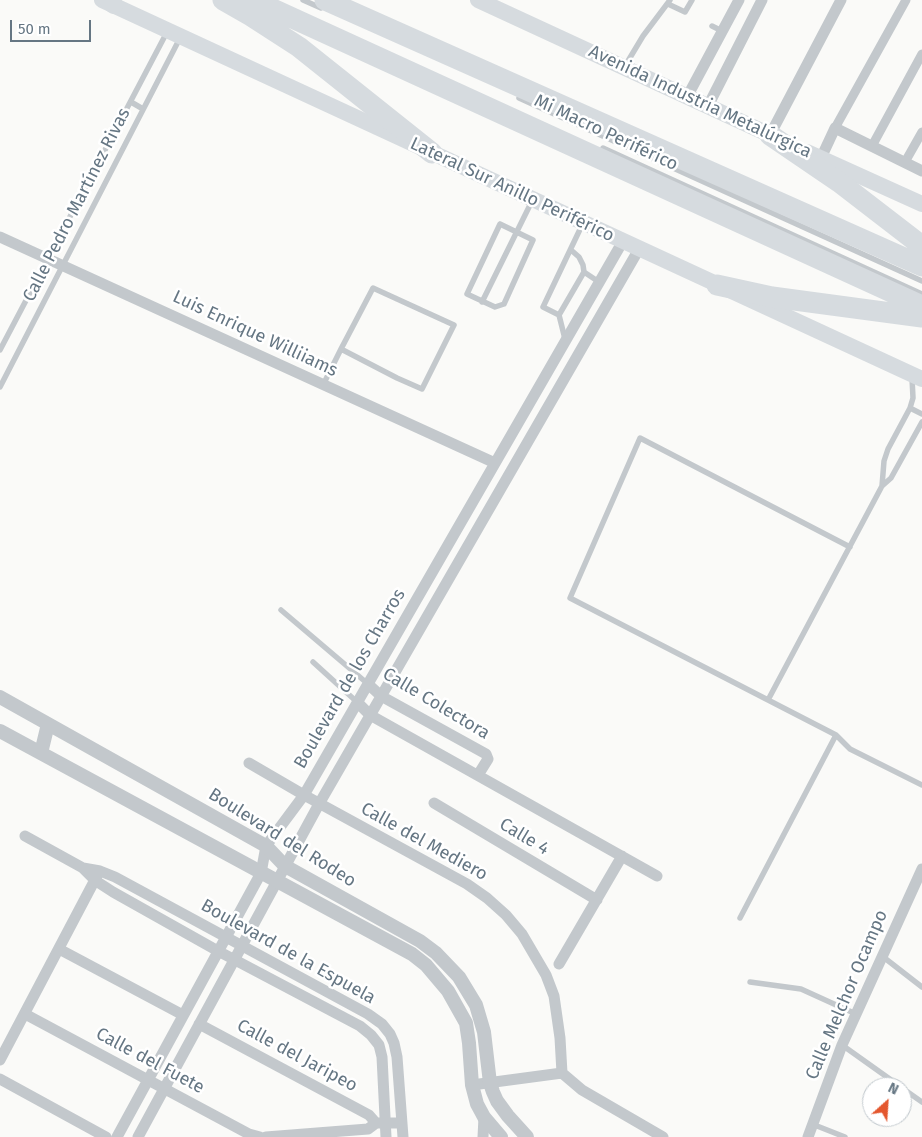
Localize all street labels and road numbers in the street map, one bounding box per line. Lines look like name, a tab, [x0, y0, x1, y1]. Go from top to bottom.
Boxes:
street label: Avenida Industria Metalúrgica	[585, 41, 815, 163]
street label: Mi Macro Periférico	[531, 90, 681, 176]
street label: Calle Pedro Martínez Rivas	[19, 105, 135, 305]
street label: Lateral Sur Anillo Periférico	[407, 133, 617, 247]
street label: Luis Enrique Williiams	[169, 286, 341, 382]
street label: Boulevard de los Charros	[290, 585, 410, 773]
street label: Calle Colectora	[378, 664, 494, 744]
street label: Boulevard del Rodeo	[204, 784, 360, 892]
street label: Calle del Mediero	[357, 798, 491, 886]
street label: Calle 4	[495, 814, 553, 860]
street label: Boulevard de la Espuela	[197, 895, 379, 1009]
street label: Calle Melchor Ocampo	[801, 907, 893, 1083]
street label: Calle del Jaripeo	[233, 1015, 361, 1097]
street label: Calle del Fuete	[92, 1023, 208, 1099]

